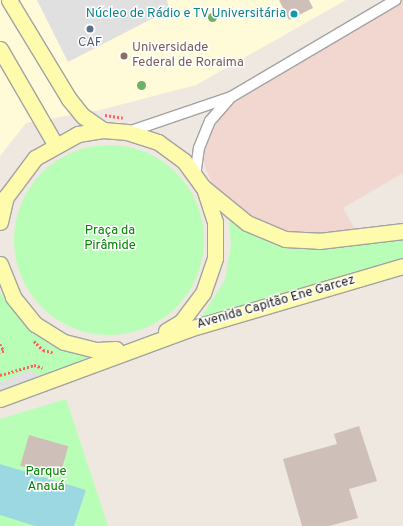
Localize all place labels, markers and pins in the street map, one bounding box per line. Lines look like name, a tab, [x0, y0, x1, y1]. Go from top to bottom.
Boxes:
place label: Núcleo de Rádio e TV Universitária	[85, 6, 286, 22]
marker: Núcleo de Rádio e TV Universitária	[289, 9, 299, 19]
marker: CAF	[85, 24, 95, 34]
place label: CAF	[78, 35, 102, 51]
place label: Universidade Federal de Roraima	[132, 41, 244, 72]
marker: Universidade Federal de Roraima	[119, 51, 129, 61]

